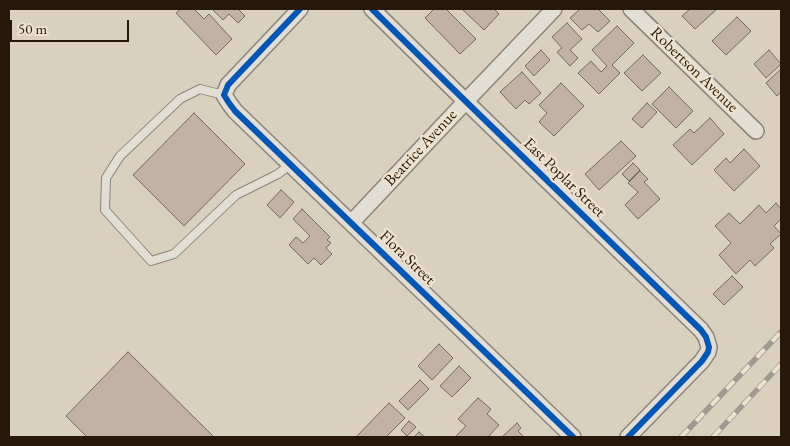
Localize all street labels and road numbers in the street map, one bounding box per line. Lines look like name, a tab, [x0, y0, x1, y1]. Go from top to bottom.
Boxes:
street label: Robertson Avenue	[646, 23, 742, 117]
street label: Beatrice Avenue	[381, 106, 461, 190]
street label: East Poplar Street	[519, 134, 609, 222]
street label: Flora Street	[375, 227, 439, 289]

